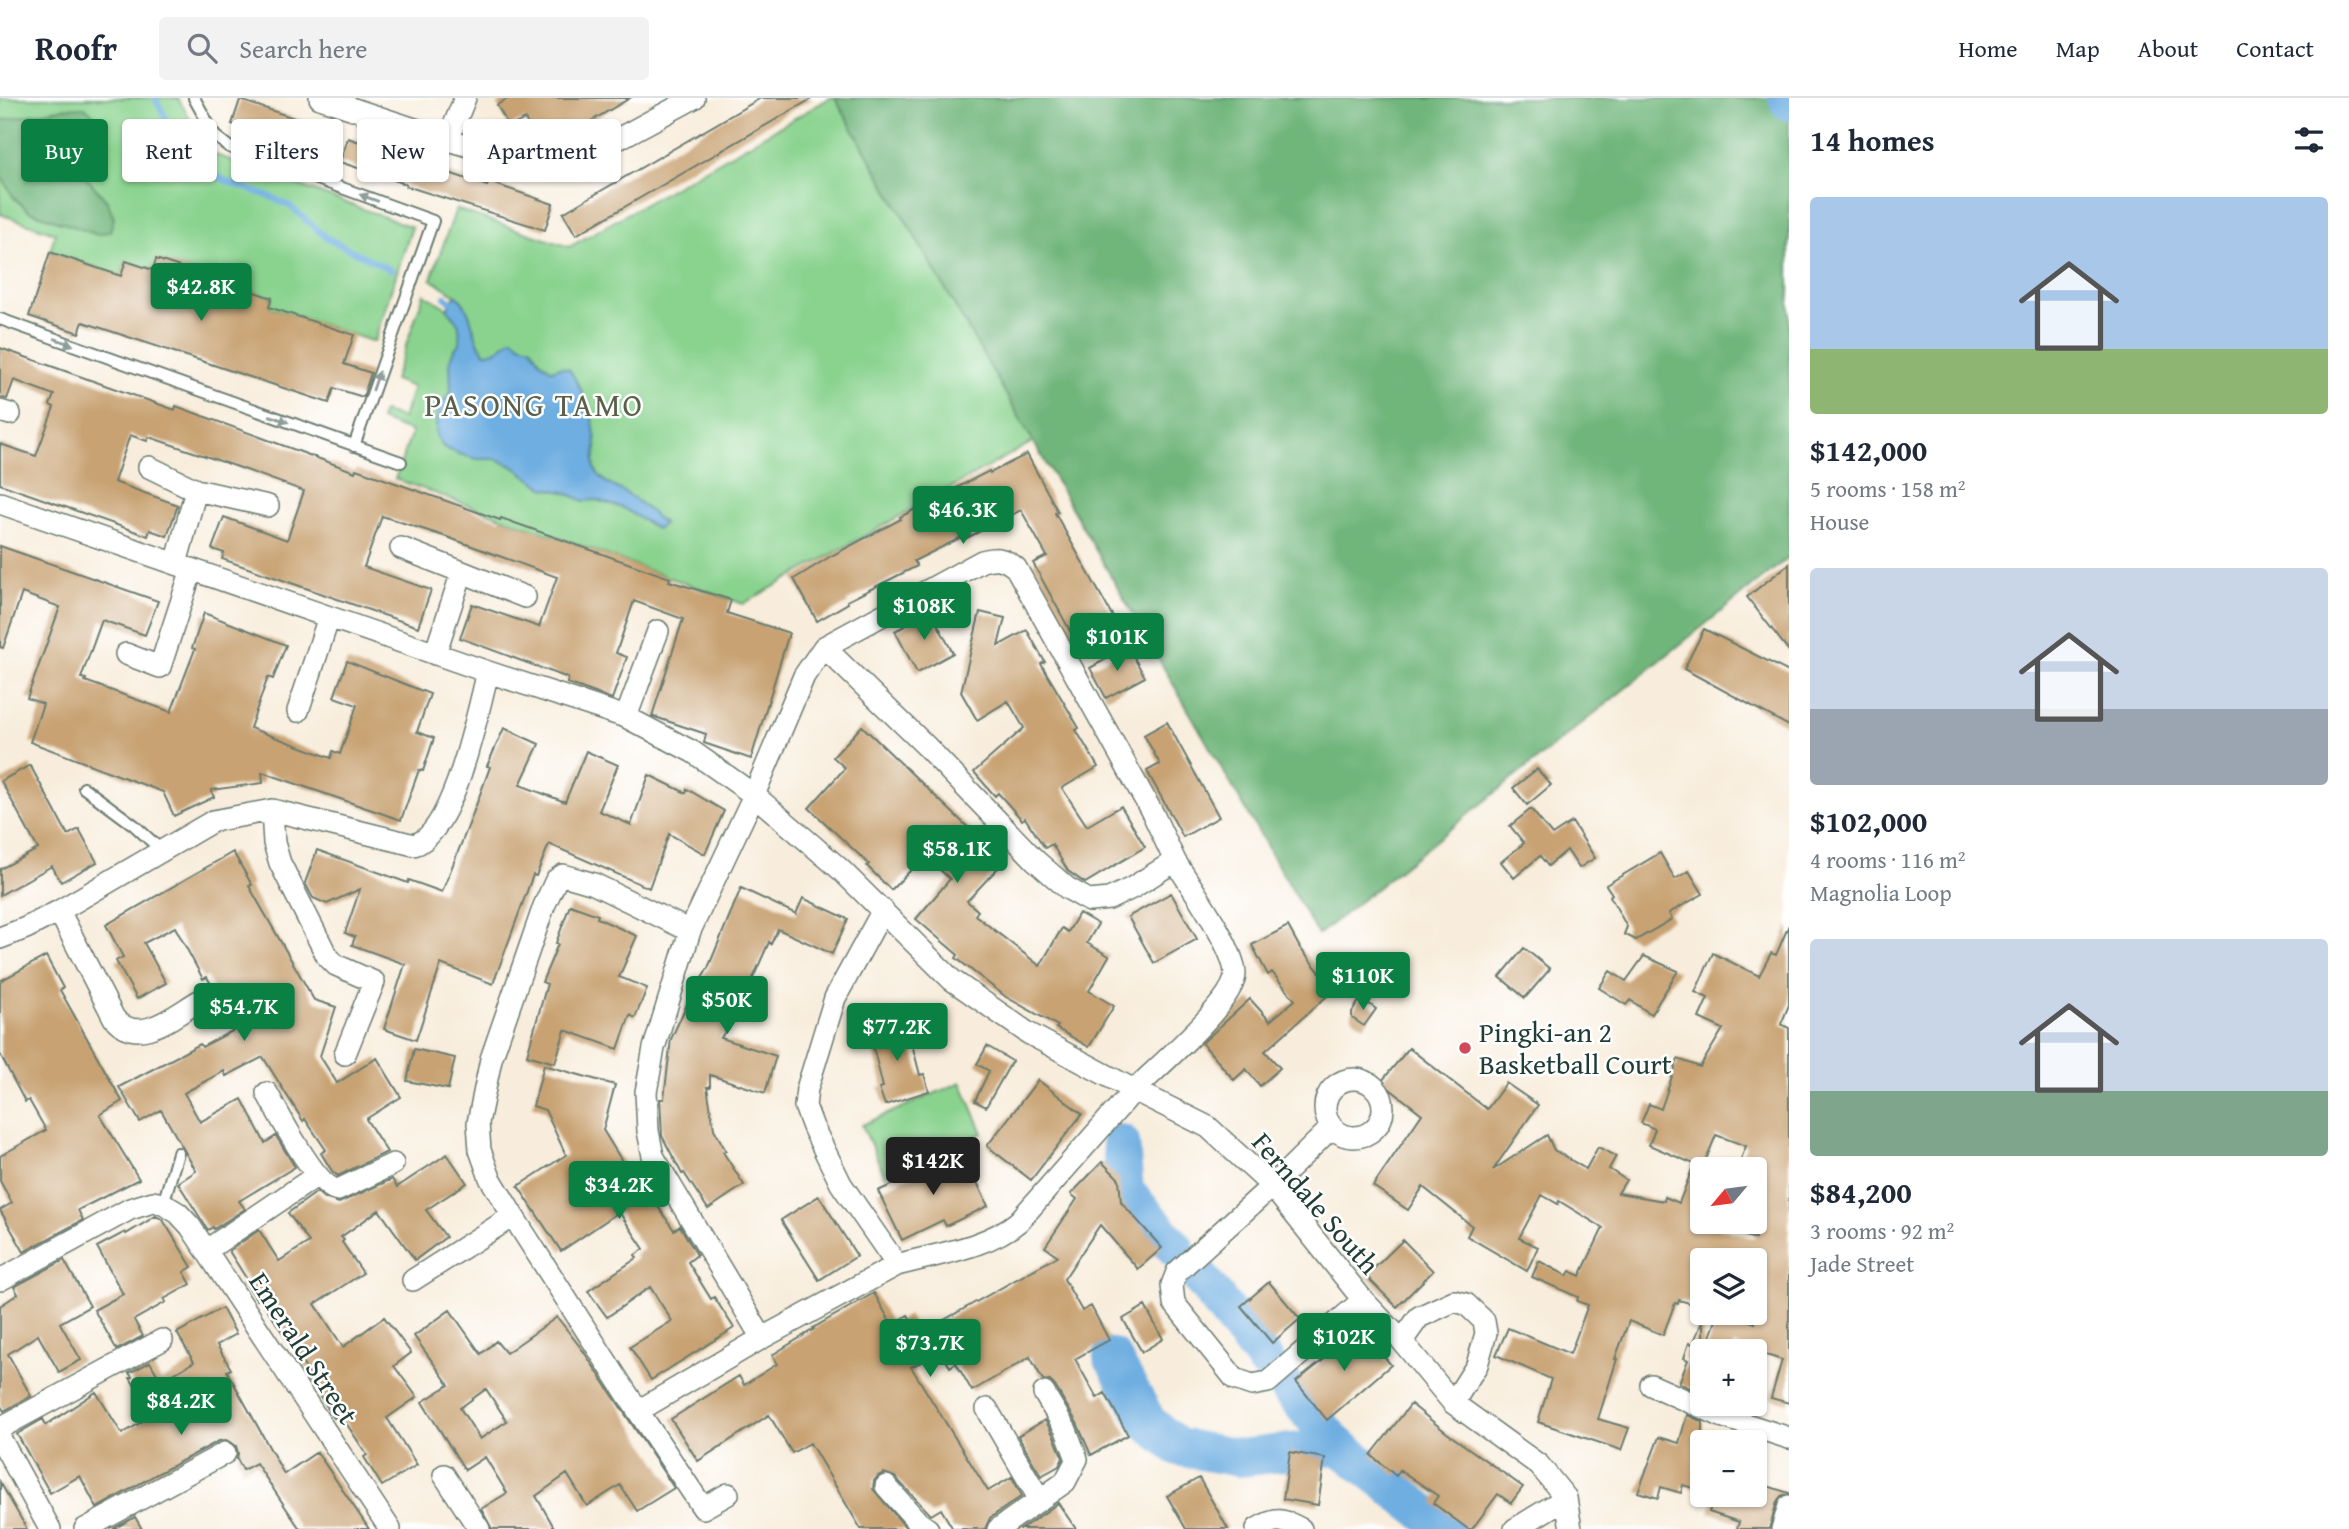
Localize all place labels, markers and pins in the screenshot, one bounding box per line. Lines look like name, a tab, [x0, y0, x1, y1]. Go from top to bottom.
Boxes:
pin: $42.8K	[144, 264, 258, 323]
pin: $46.3K	[906, 486, 1020, 546]
pin: $108K	[875, 582, 973, 642]
pin: $101K	[1068, 614, 1166, 673]
pin: $58.1K	[900, 826, 1014, 885]
pin: $110K	[1314, 953, 1412, 1012]
pin: $50K	[686, 976, 768, 1036]
pin: $54.7K	[187, 984, 301, 1043]
pin: $77.2K	[840, 1004, 954, 1063]
place label: Pingki-an 2 Basketball Court	[1479, 1011, 1672, 1084]
marker: Pingki-an 2 Basketball Court	[1457, 1040, 1473, 1056]
pin: $142K	[884, 1138, 982, 1197]
pin: $34.2K	[562, 1162, 676, 1221]
pin: $102K	[1295, 1314, 1393, 1373]
pin: $73.7K	[873, 1320, 987, 1379]
pin: $84.2K	[124, 1378, 238, 1437]

